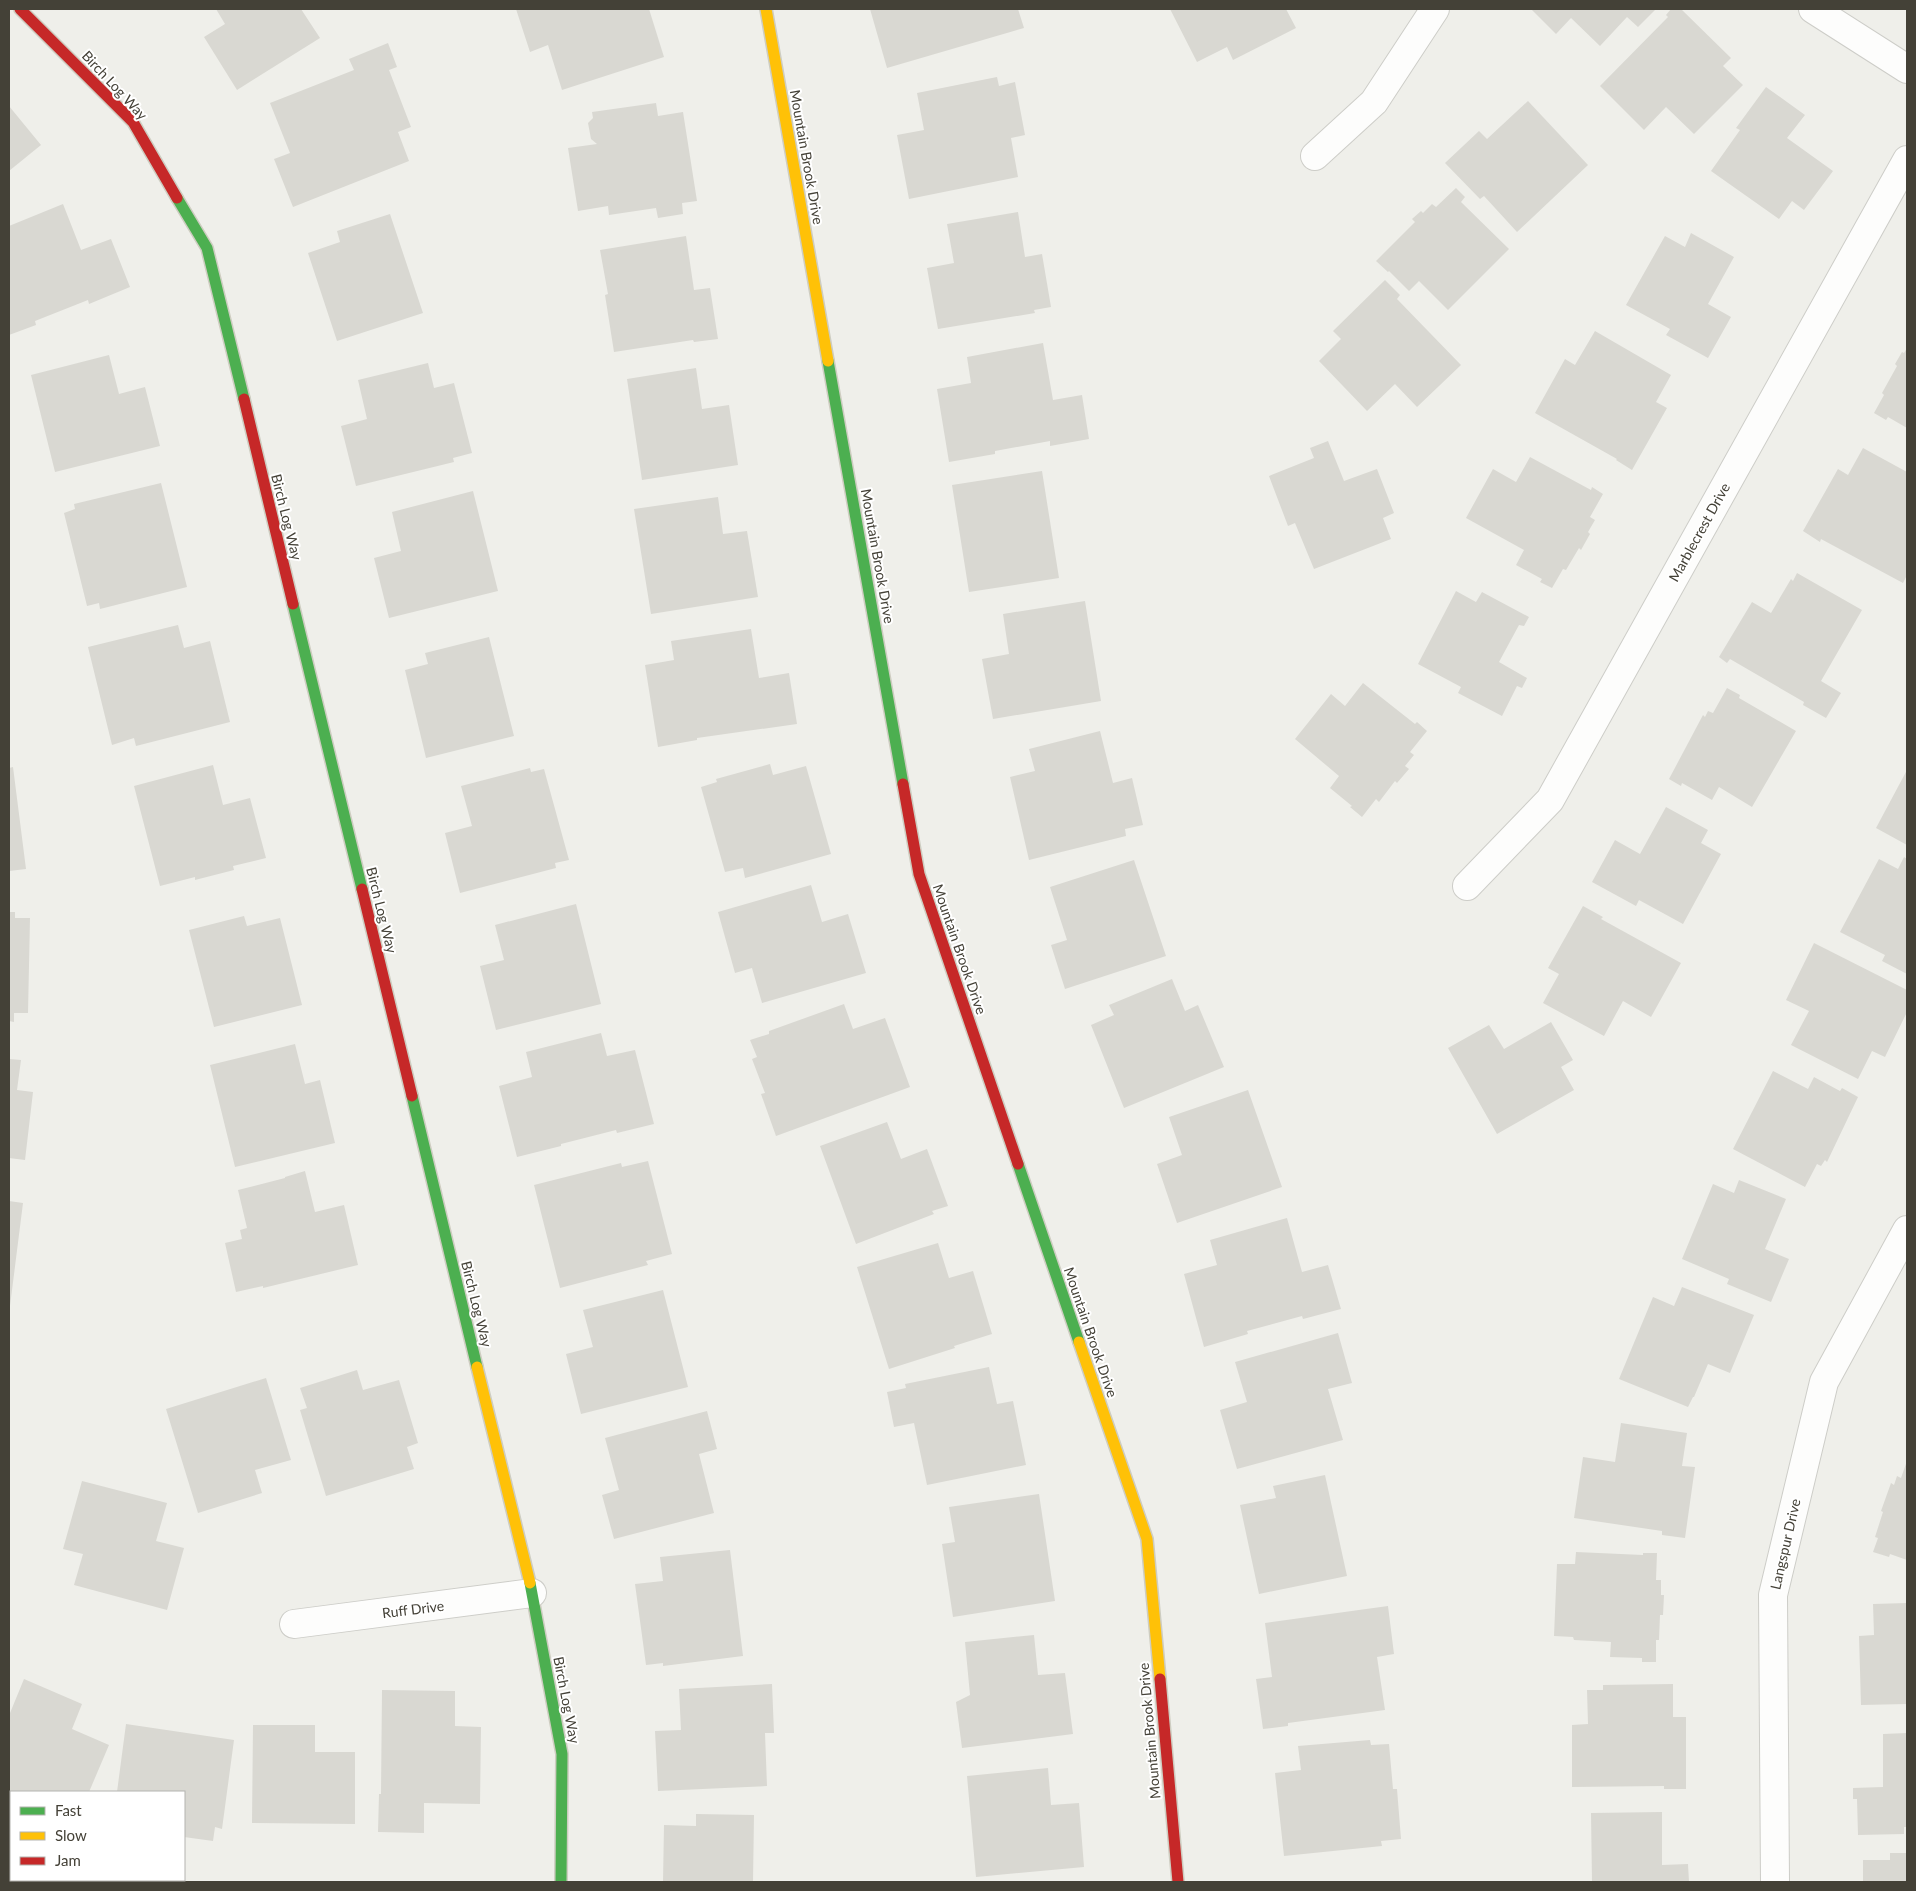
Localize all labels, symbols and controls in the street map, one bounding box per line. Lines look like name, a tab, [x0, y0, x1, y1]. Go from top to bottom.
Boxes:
street label: Birch Log Way	[79, 47, 152, 124]
street label: Mountain Brook Drive	[787, 88, 827, 226]
street label: Birch Log Way	[268, 472, 306, 563]
street label: Marblecrest Drive	[1665, 480, 1733, 584]
street label: Mountain Brook Drive	[858, 487, 898, 625]
street label: Birch Log Way	[363, 865, 401, 956]
street label: Mountain Brook Drive	[930, 882, 990, 1016]
street label: Birch Log Way	[458, 1259, 496, 1350]
street label: Mountain Brook Drive	[1061, 1265, 1121, 1399]
street label: Langspur Drive	[1766, 1497, 1804, 1591]
street label: Ruff Drive	[381, 1597, 445, 1621]
street label: Birch Log Way	[550, 1655, 584, 1746]
street label: Mountain Brook Drive	[1135, 1662, 1163, 1800]
legend	[10, 1791, 185, 1881]
text: Fast	[55, 1801, 82, 1819]
text: Slow	[55, 1826, 87, 1844]
text: Jam	[55, 1851, 81, 1869]

